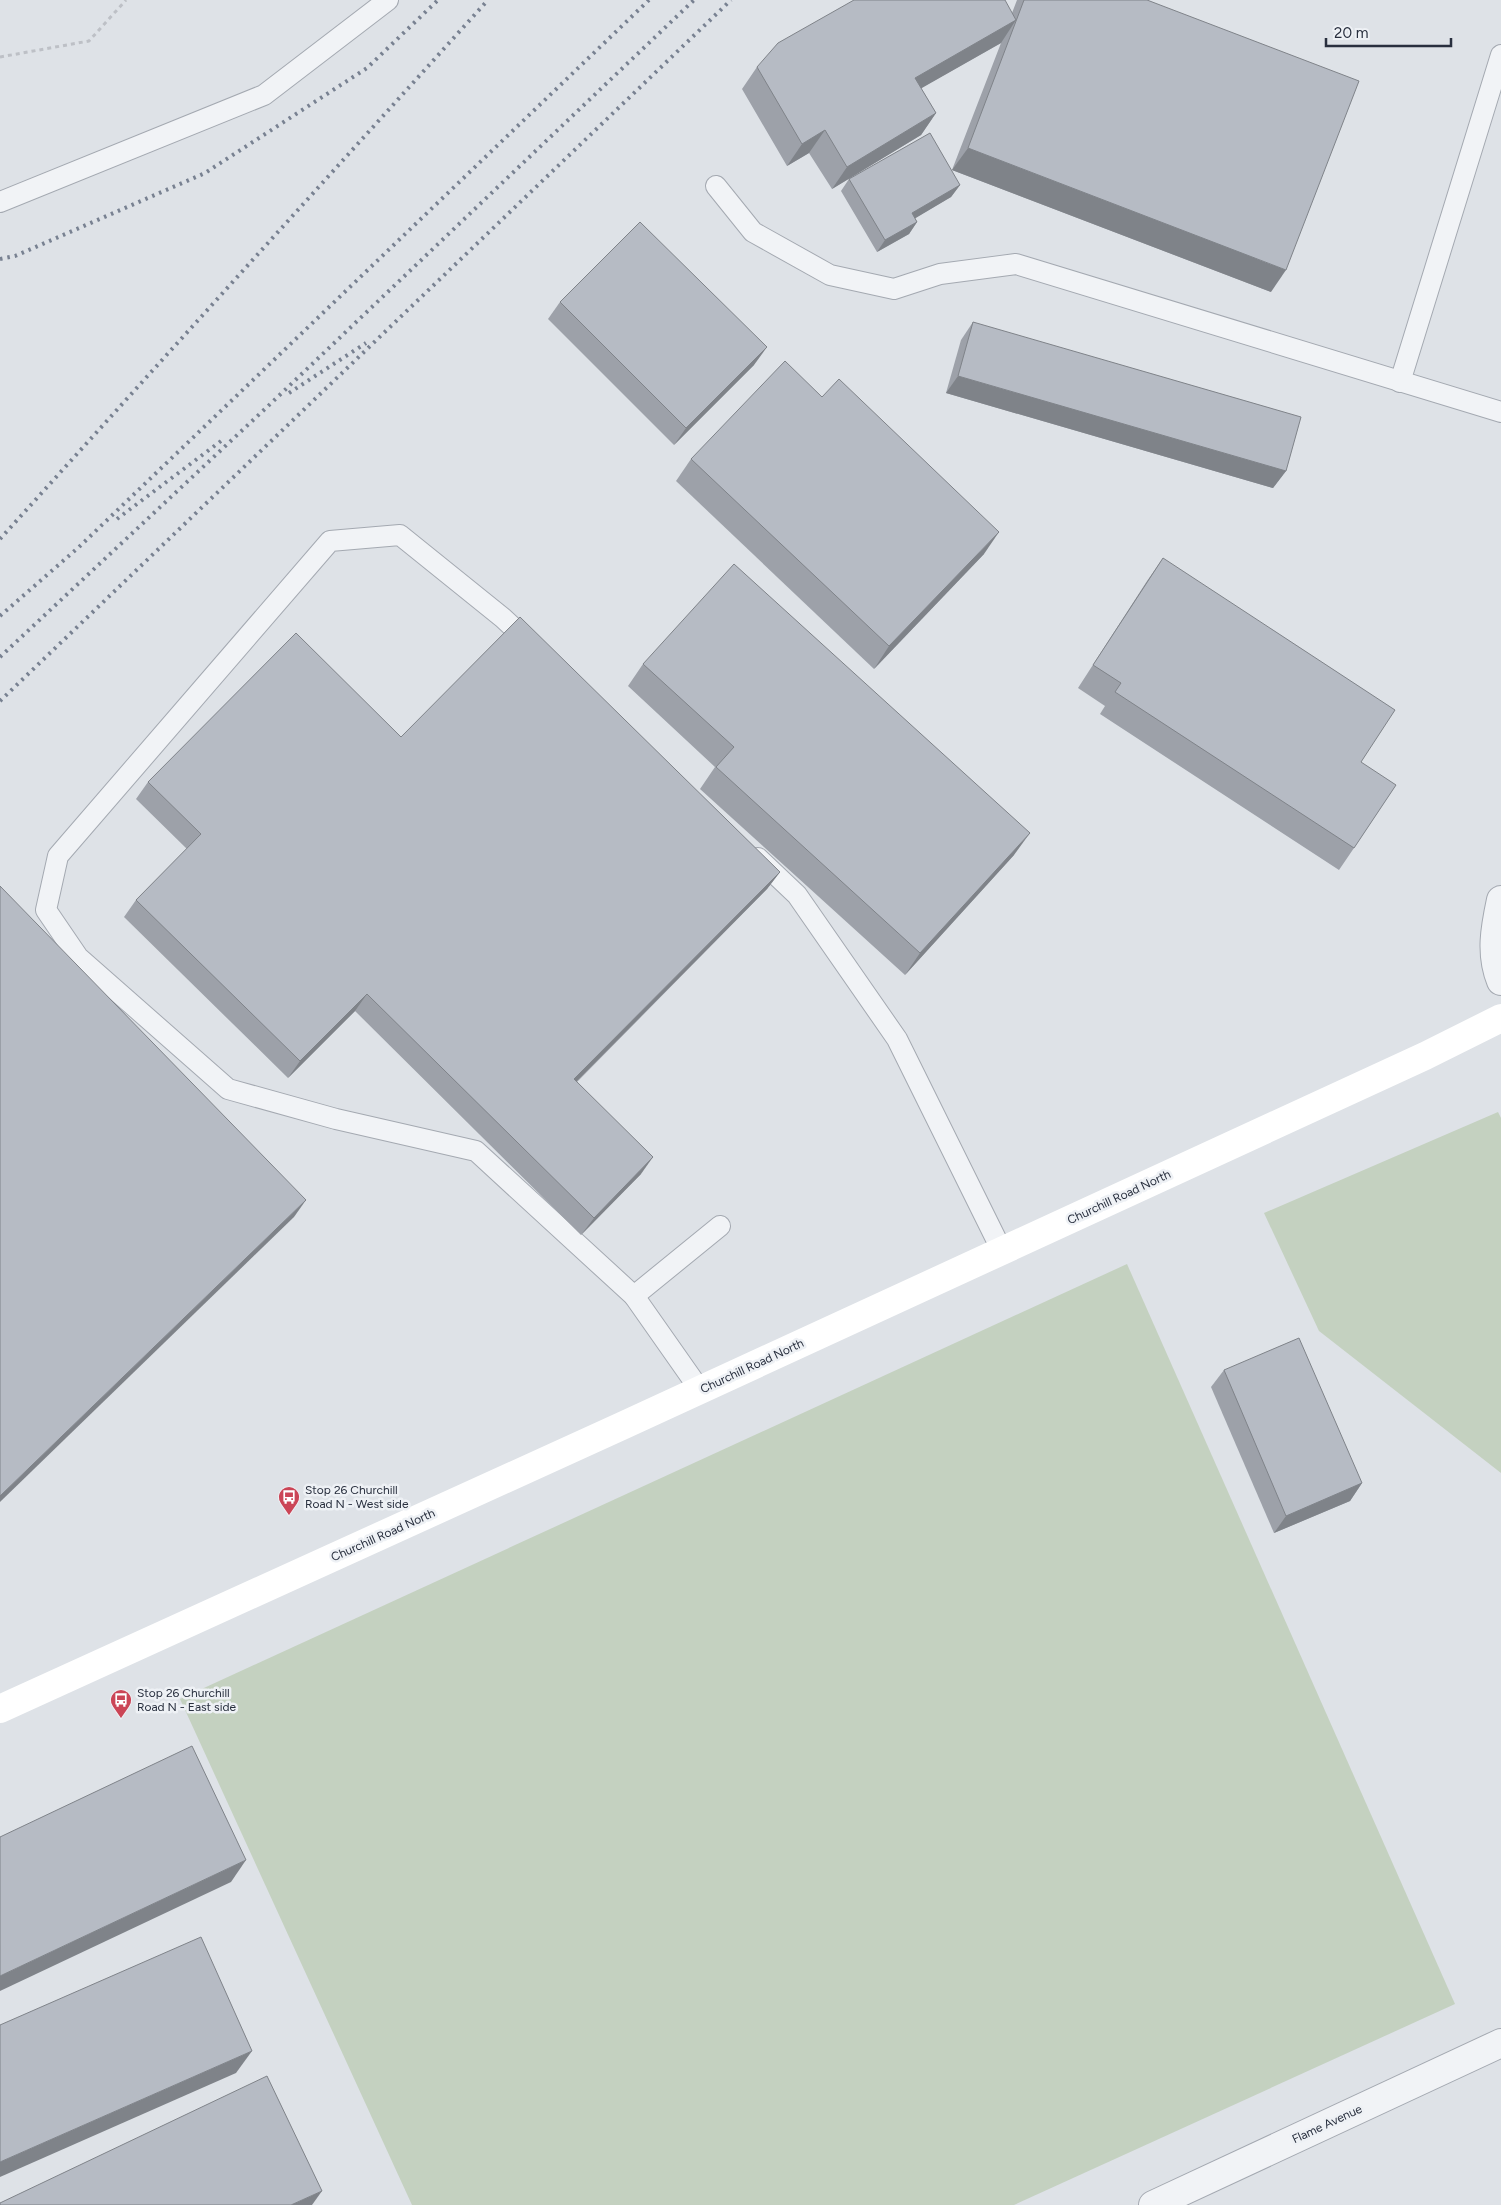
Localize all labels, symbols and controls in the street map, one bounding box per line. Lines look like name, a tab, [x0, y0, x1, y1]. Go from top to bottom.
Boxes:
scale bar	[1326, 15, 1451, 47]
text: 20 m	[1334, 24, 1368, 42]
street label: Churchill Road North	[1065, 1167, 1173, 1227]
street label: Churchill Road North	[698, 1336, 806, 1396]
place label: Stop 26 Churchill Road N - West side	[305, 1483, 409, 1511]
bus stop icon: Stop 26 Churchill Road N - West side	[277, 1485, 301, 1516]
street label: Churchill Road North	[329, 1506, 437, 1564]
place label: Stop 26 Churchill Road N - East side	[137, 1686, 237, 1714]
bus stop icon: Stop 26 Churchill Road N - East side	[109, 1688, 133, 1719]
street label: Flame Avenue	[1290, 2101, 1365, 2146]

